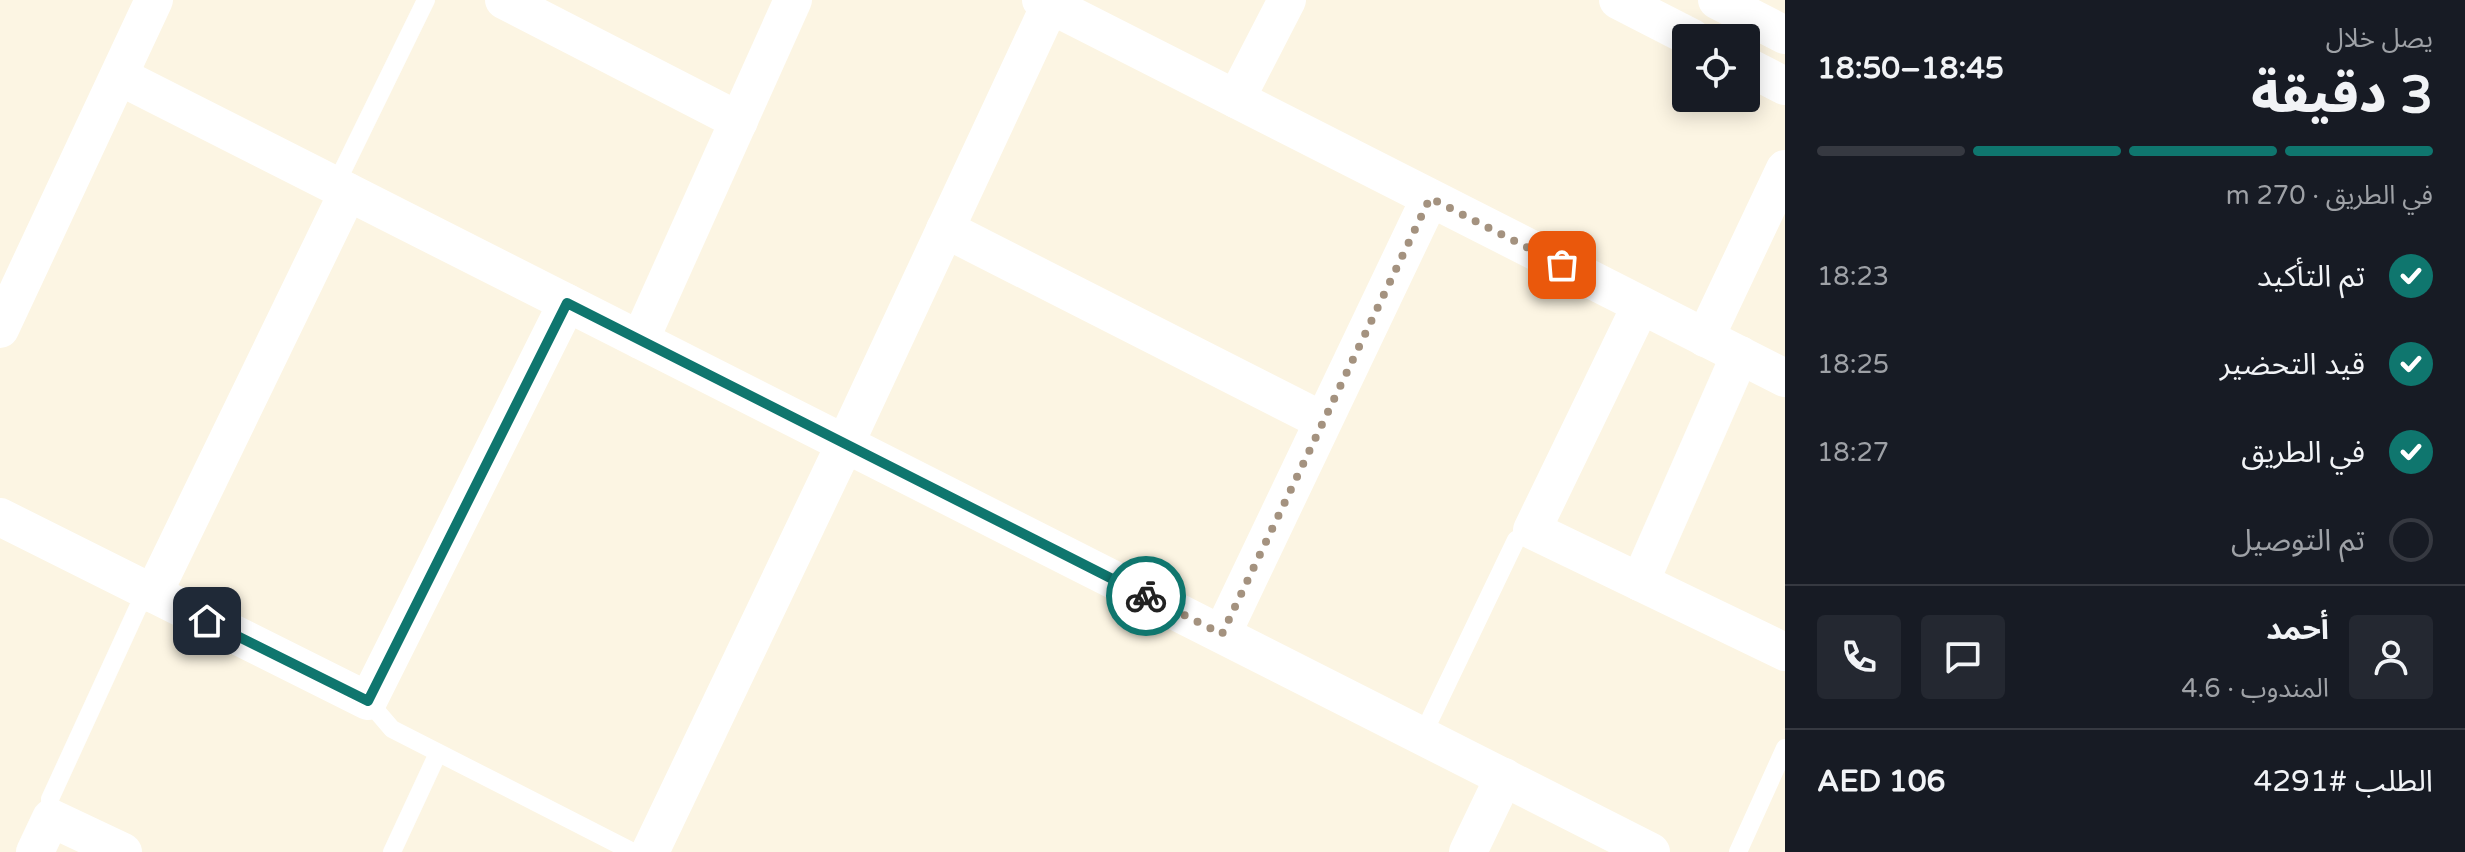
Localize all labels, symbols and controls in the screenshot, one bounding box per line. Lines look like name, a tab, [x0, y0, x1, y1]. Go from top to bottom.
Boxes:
text: يصل خلال	[2326, 23, 2433, 54]
map controls	[1672, 24, 1760, 112]
button: locate	[1672, 24, 1760, 112]
text: 18:45–18:50	[1817, 50, 2004, 87]
text: 3 دقيقة	[2251, 64, 2433, 127]
text: في الطريق · 270 m	[2226, 180, 2433, 211]
pin	[1528, 231, 1596, 299]
icon: bag	[1540, 243, 1584, 287]
icon: check	[2389, 254, 2433, 298]
text: تم التأكيد	[2257, 258, 2365, 295]
text: 18:23	[1817, 261, 1889, 292]
icon: check	[2389, 342, 2433, 386]
text: قيد التحضير	[2220, 346, 2365, 383]
text: 18:25	[1817, 349, 1889, 380]
icon: check	[2389, 430, 2433, 474]
text: في الطريق	[2241, 434, 2365, 471]
text: 18:27	[1817, 437, 1889, 468]
text: تم التوصيل	[2231, 522, 2365, 559]
courier	[1106, 556, 1186, 636]
icon: bike	[1124, 574, 1168, 618]
pin	[173, 587, 241, 655]
icon: home	[185, 599, 229, 643]
text: أحمد	[2266, 611, 2329, 648]
button: phone	[1817, 615, 1901, 699]
button: chat	[1921, 615, 2005, 699]
button: person	[2349, 615, 2433, 699]
text: المندوب · 4.6	[2181, 673, 2329, 704]
text: AED 106	[1817, 763, 1945, 800]
text: الطلب #4291	[2253, 763, 2433, 800]

